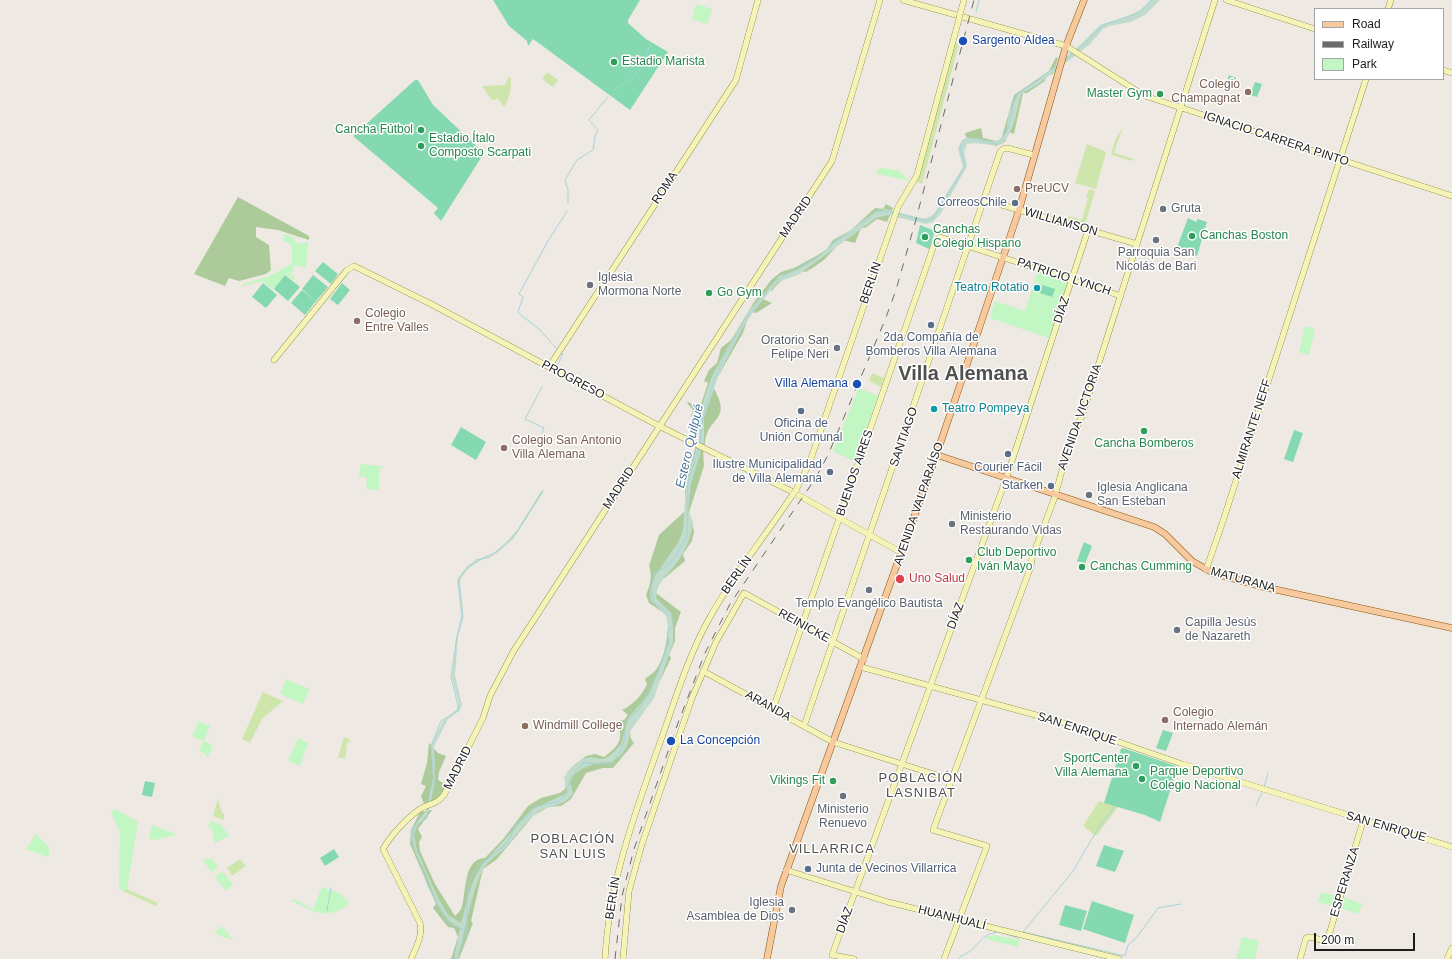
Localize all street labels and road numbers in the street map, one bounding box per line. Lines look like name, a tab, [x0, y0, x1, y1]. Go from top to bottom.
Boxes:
street label: IGNACIO CARRERA PINTO	[1201, 109, 1351, 169]
street label: ROMA	[649, 169, 681, 207]
street label: MADRID	[777, 193, 815, 241]
street label: WILLIAMSON	[1023, 205, 1099, 239]
street label: PATRICIO LYNCH	[1015, 255, 1113, 299]
street label: BERLÍN	[857, 260, 885, 306]
street label: DÍAZ	[1051, 295, 1073, 325]
street label: PROGRESO	[539, 357, 607, 403]
street label: AVENIDA VICTORIA	[1055, 362, 1105, 472]
street label: ALMIRANTE NEFF	[1229, 378, 1275, 480]
street label: SANTIAGO	[887, 405, 921, 469]
street label: BUENOS AIRES	[834, 428, 876, 518]
street label: AVENIDA VALPARAÍSO	[891, 440, 947, 568]
street label: MADRID	[600, 464, 638, 512]
street label: BERLÍN	[719, 553, 755, 597]
street label: MATURANA	[1209, 564, 1277, 596]
street label: DÍAZ	[944, 601, 968, 631]
street label: REINICKE	[776, 606, 832, 646]
street label: ARANDA	[743, 688, 793, 724]
street label: SAN ENRIQUE	[1035, 709, 1119, 749]
street label: MADRID	[441, 744, 475, 792]
street label: SAN ENRIQUE	[1344, 809, 1428, 845]
street label: ESPERANZA	[1327, 845, 1363, 919]
street label: BERLÍN	[602, 875, 624, 921]
street label: HUANHUALÍ	[917, 903, 987, 933]
street label: DÍAZ	[834, 905, 856, 935]

